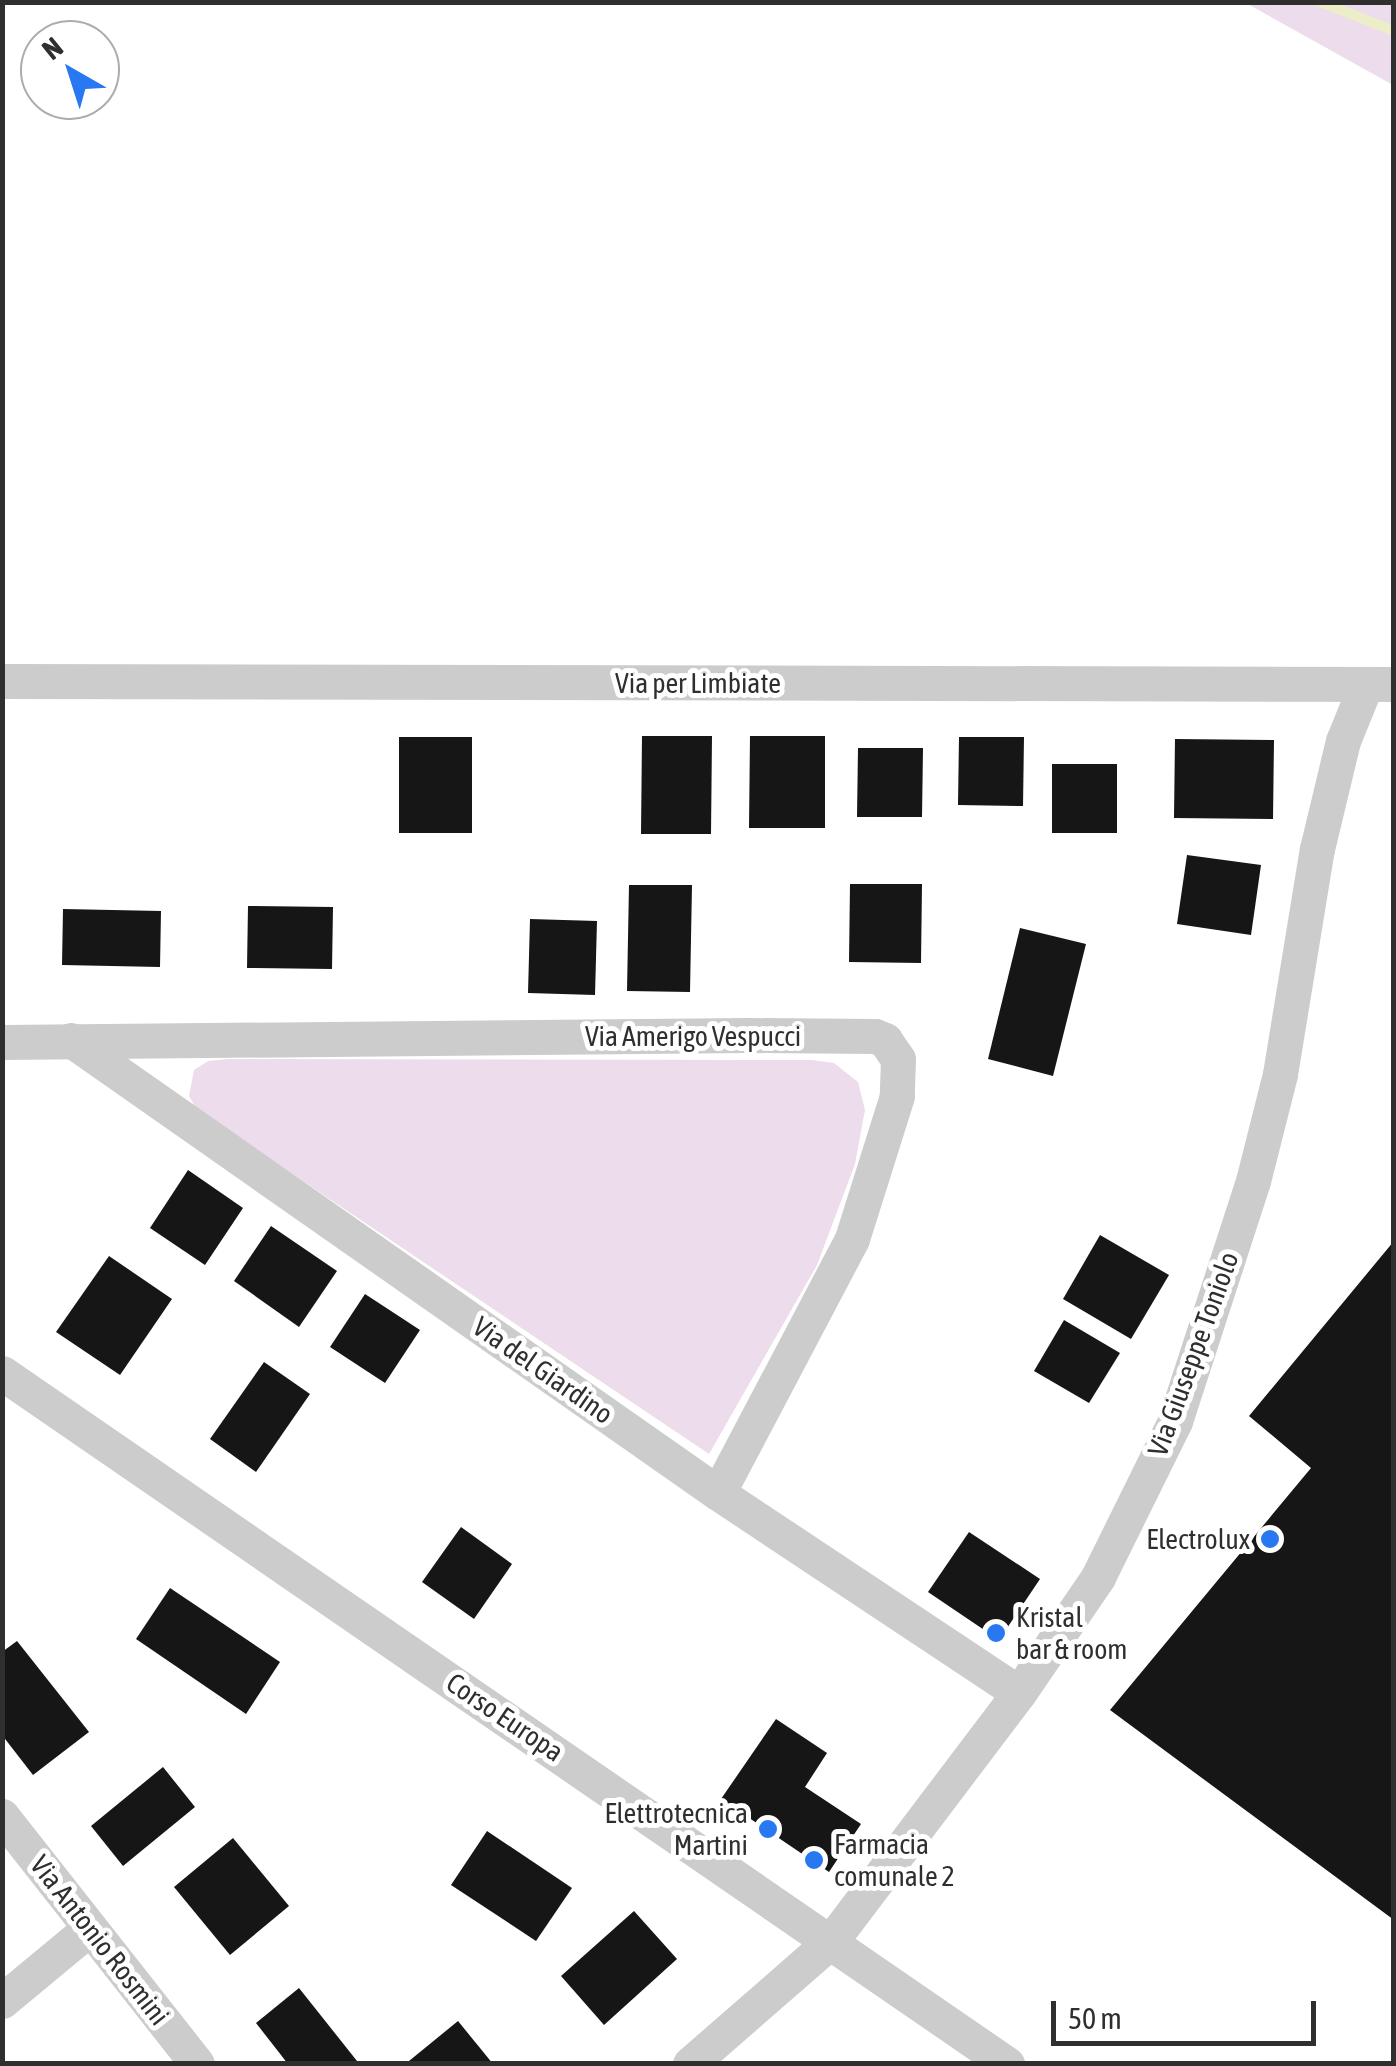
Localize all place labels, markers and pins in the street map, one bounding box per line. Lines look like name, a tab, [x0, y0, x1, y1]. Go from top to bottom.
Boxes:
place label: Electrolux	[1146, 1522, 1250, 1556]
marker: Electrolux	[1259, 1528, 1281, 1550]
place label: Kristal bar & room	[1016, 1600, 1128, 1666]
marker: Kristal bar & room	[985, 1622, 1007, 1644]
place label: Elettrotecnica Martini	[605, 1796, 748, 1862]
marker: Elettrotecnica Martini	[757, 1818, 779, 1840]
place label: Farmacia comunale 2	[834, 1827, 955, 1893]
marker: Farmacia comunale 2	[803, 1849, 825, 1871]

